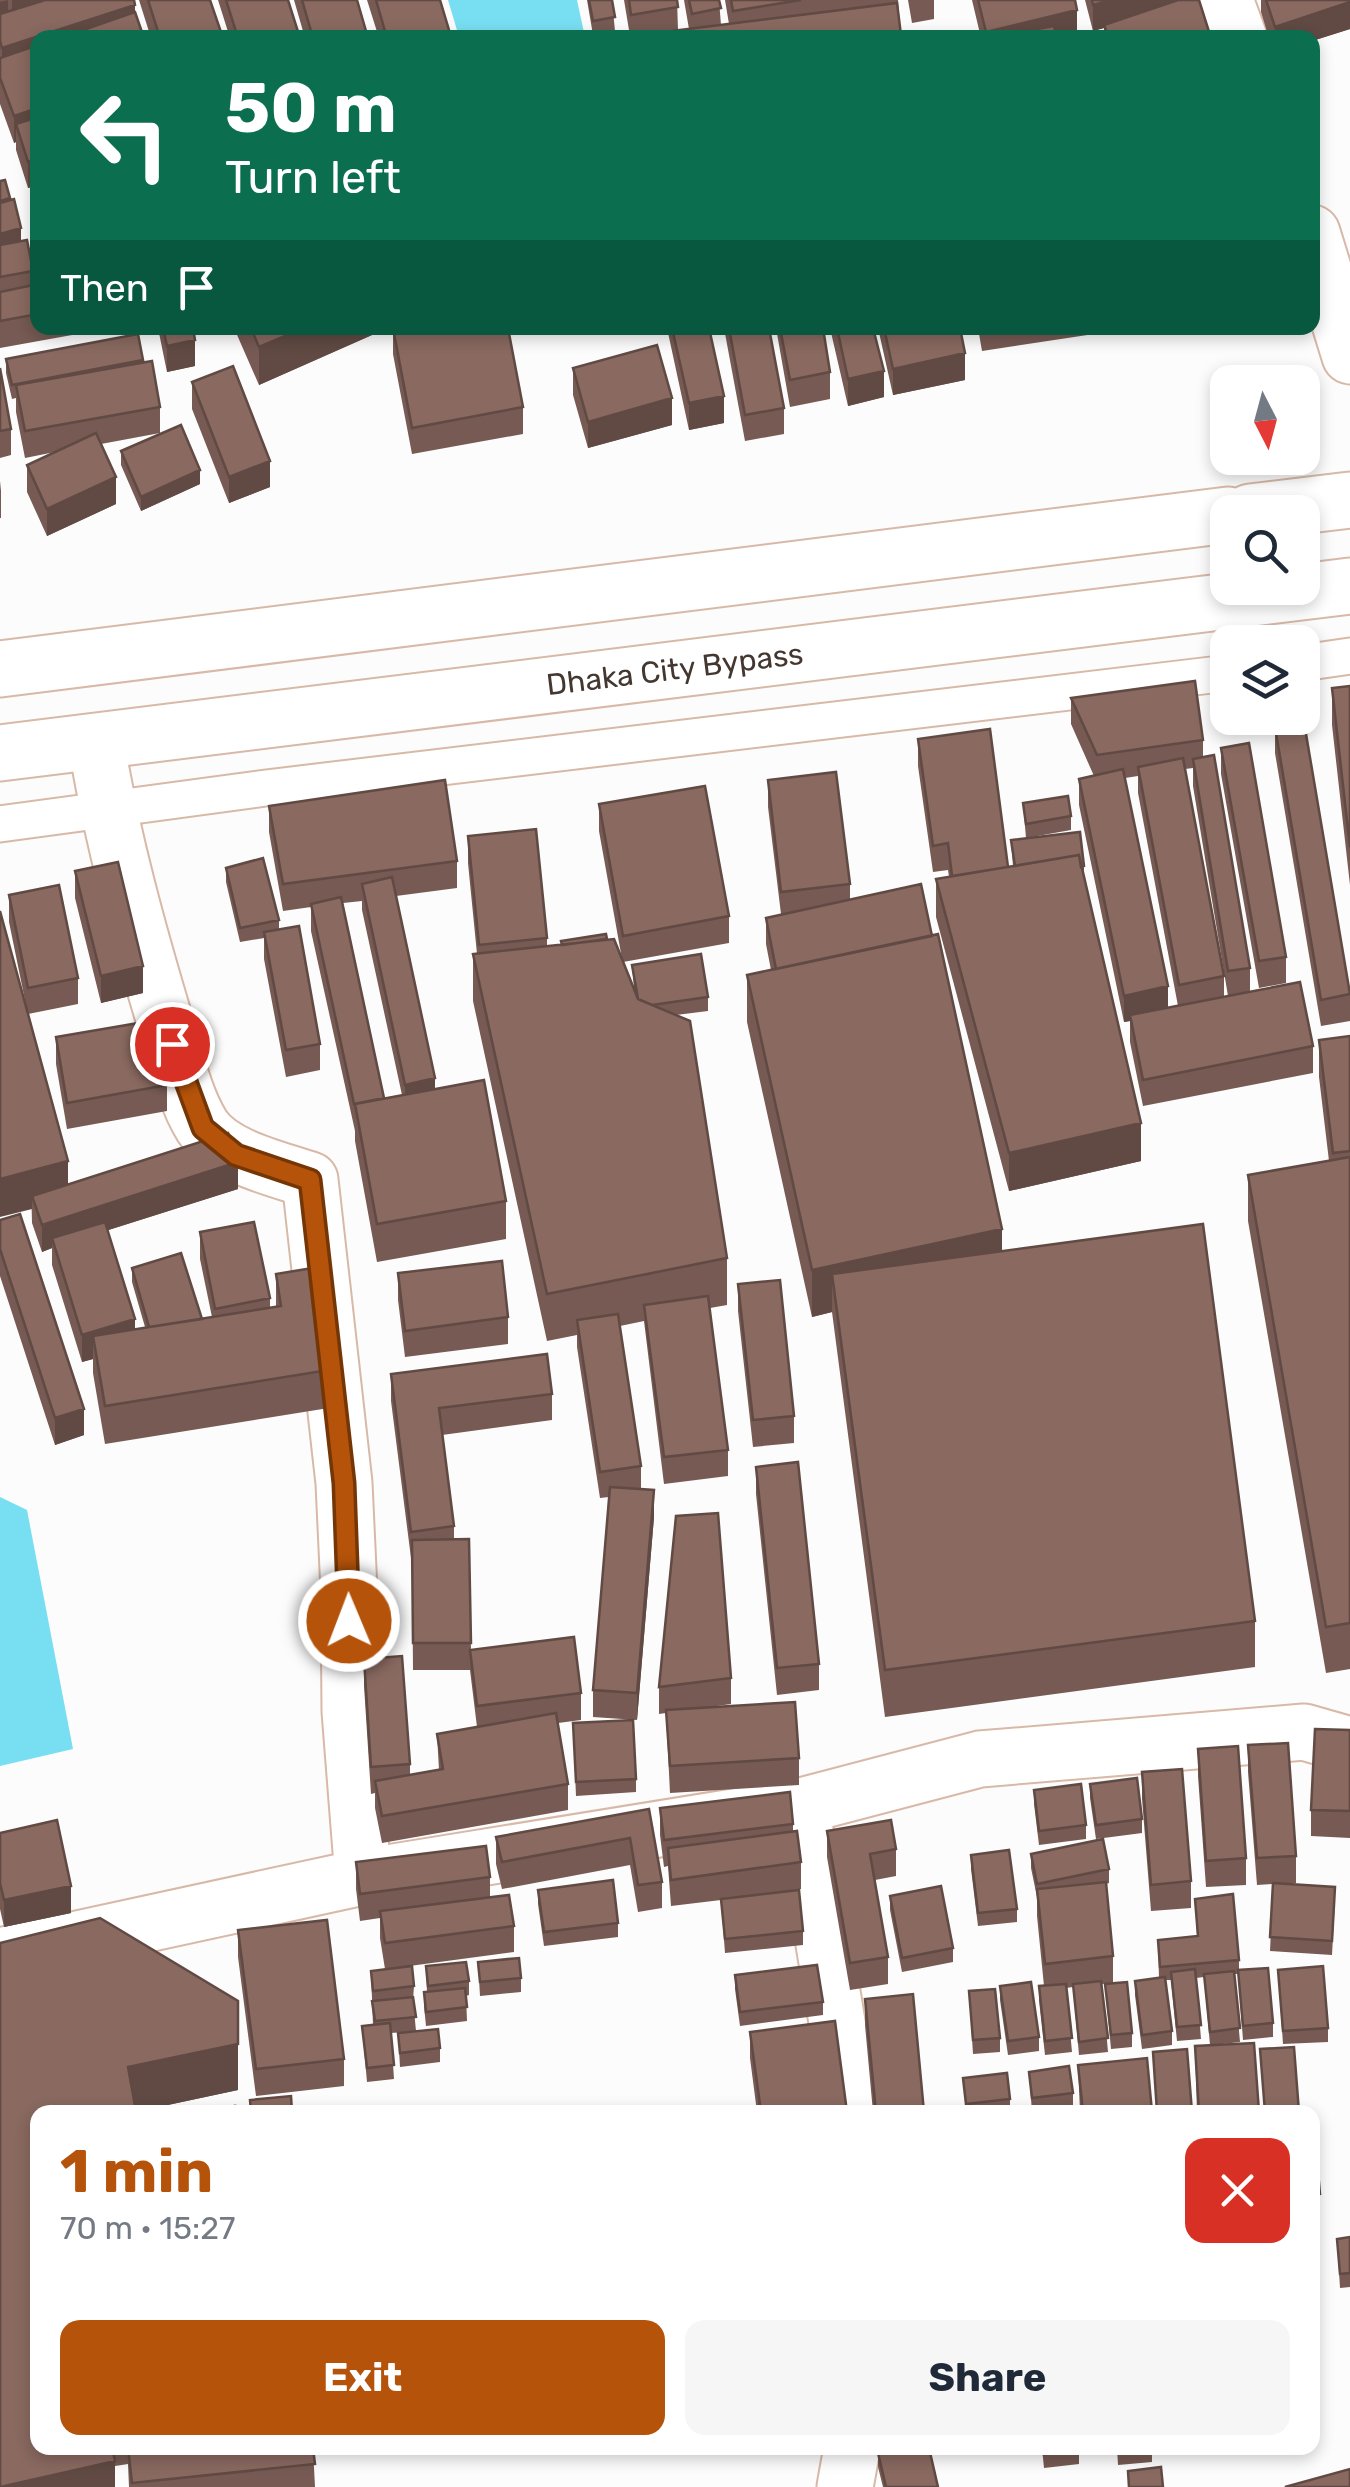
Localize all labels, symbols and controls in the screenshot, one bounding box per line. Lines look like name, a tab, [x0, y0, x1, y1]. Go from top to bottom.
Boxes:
text: 50 m	[225, 67, 397, 150]
icon: left	[60, 70, 190, 200]
text: Turn left	[225, 151, 401, 204]
icon: arrive	[169, 260, 224, 315]
text: Then	[60, 265, 149, 311]
north arrow	[1210, 365, 1320, 475]
map controls	[1210, 365, 1320, 735]
button: search	[1210, 495, 1320, 605]
button: layers	[1210, 625, 1320, 735]
street label: Dhaka City Bypass	[544, 636, 805, 703]
pin	[130, 1002, 215, 1087]
icon: arrive	[145, 1017, 200, 1072]
position arrow	[297, 1569, 401, 1673]
text: 1 min	[60, 2136, 213, 2207]
button: close	[1185, 2138, 1290, 2243]
text: 70 m · 15:27	[60, 2209, 235, 2247]
button: Exit	[60, 2320, 665, 2435]
button: Share	[685, 2320, 1290, 2435]

